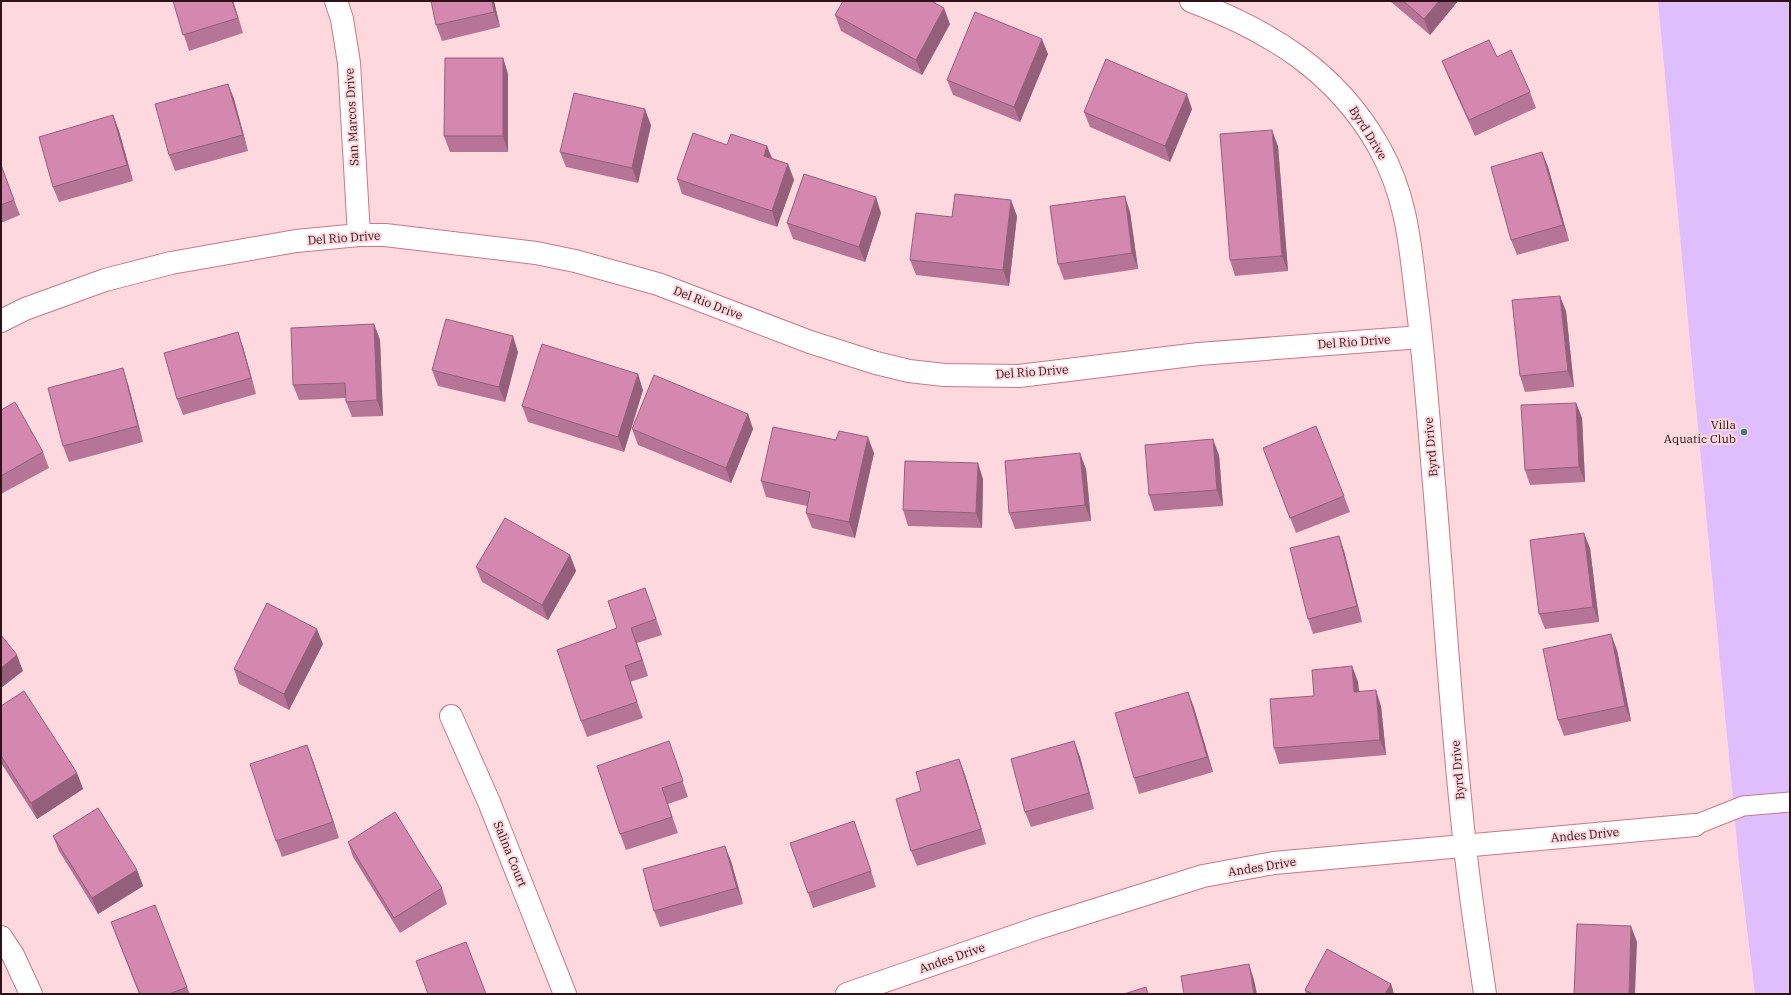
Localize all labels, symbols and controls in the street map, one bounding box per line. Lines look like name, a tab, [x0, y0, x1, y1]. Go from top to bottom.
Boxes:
street label: San Marcos Drive	[341, 68, 362, 166]
street label: Byrd Drive	[1346, 103, 1391, 162]
street label: Del Rio Drive	[307, 227, 381, 248]
street label: Del Rio Drive	[671, 282, 745, 323]
street label: Del Rio Drive	[1317, 331, 1391, 352]
street label: Del Rio Drive	[995, 361, 1069, 382]
street label: Byrd Drive	[1420, 416, 1441, 478]
place label: Villa Aquatic Club	[1664, 417, 1736, 446]
marker: Villa Aquatic Club	[1739, 427, 1749, 437]
street label: Byrd Drive	[1447, 739, 1468, 801]
street label: Salina Court	[490, 819, 530, 889]
street label: Andes Drive	[1550, 824, 1620, 845]
street label: Andes Drive	[1227, 854, 1297, 879]
street label: Andes Drive	[917, 939, 987, 976]

